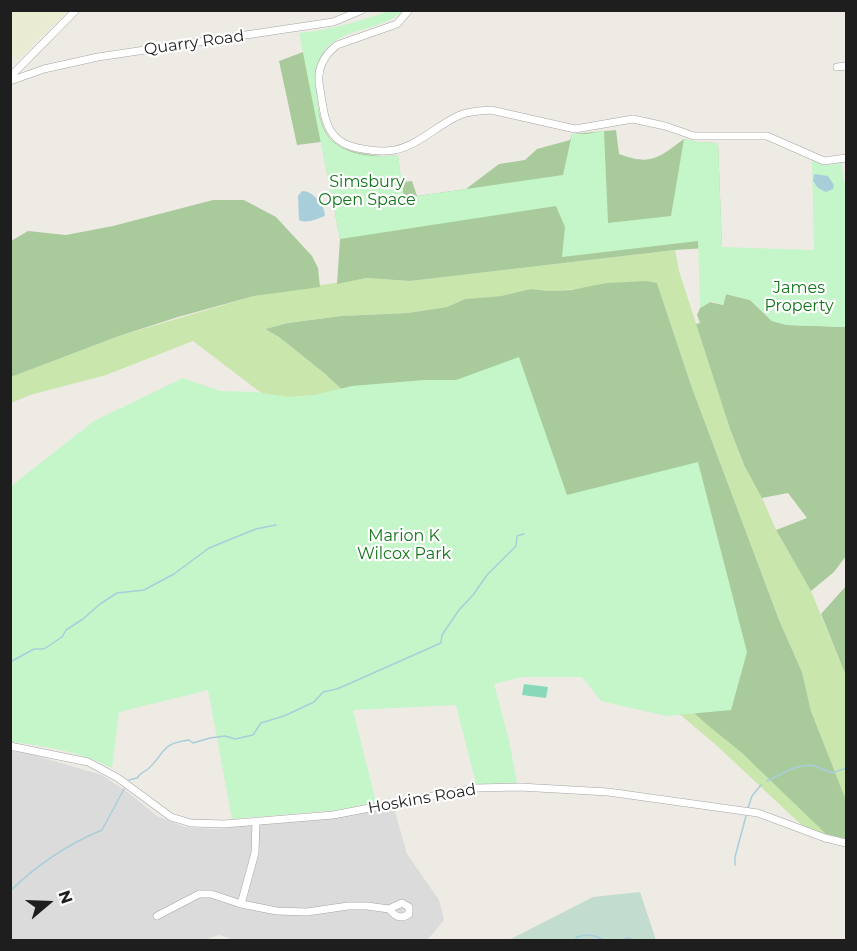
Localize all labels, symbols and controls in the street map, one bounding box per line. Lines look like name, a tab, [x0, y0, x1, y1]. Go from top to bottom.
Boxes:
street label: Quarry Road	[143, 26, 245, 60]
park label: Simsbury Open Space	[318, 172, 416, 210]
park label: James Property	[764, 278, 834, 316]
park label: Marion K Wilcox Park	[357, 526, 451, 564]
street label: Hoskins Road	[366, 780, 478, 818]
north arrow	[18, 873, 78, 933]
text: N	[54, 888, 77, 906]

